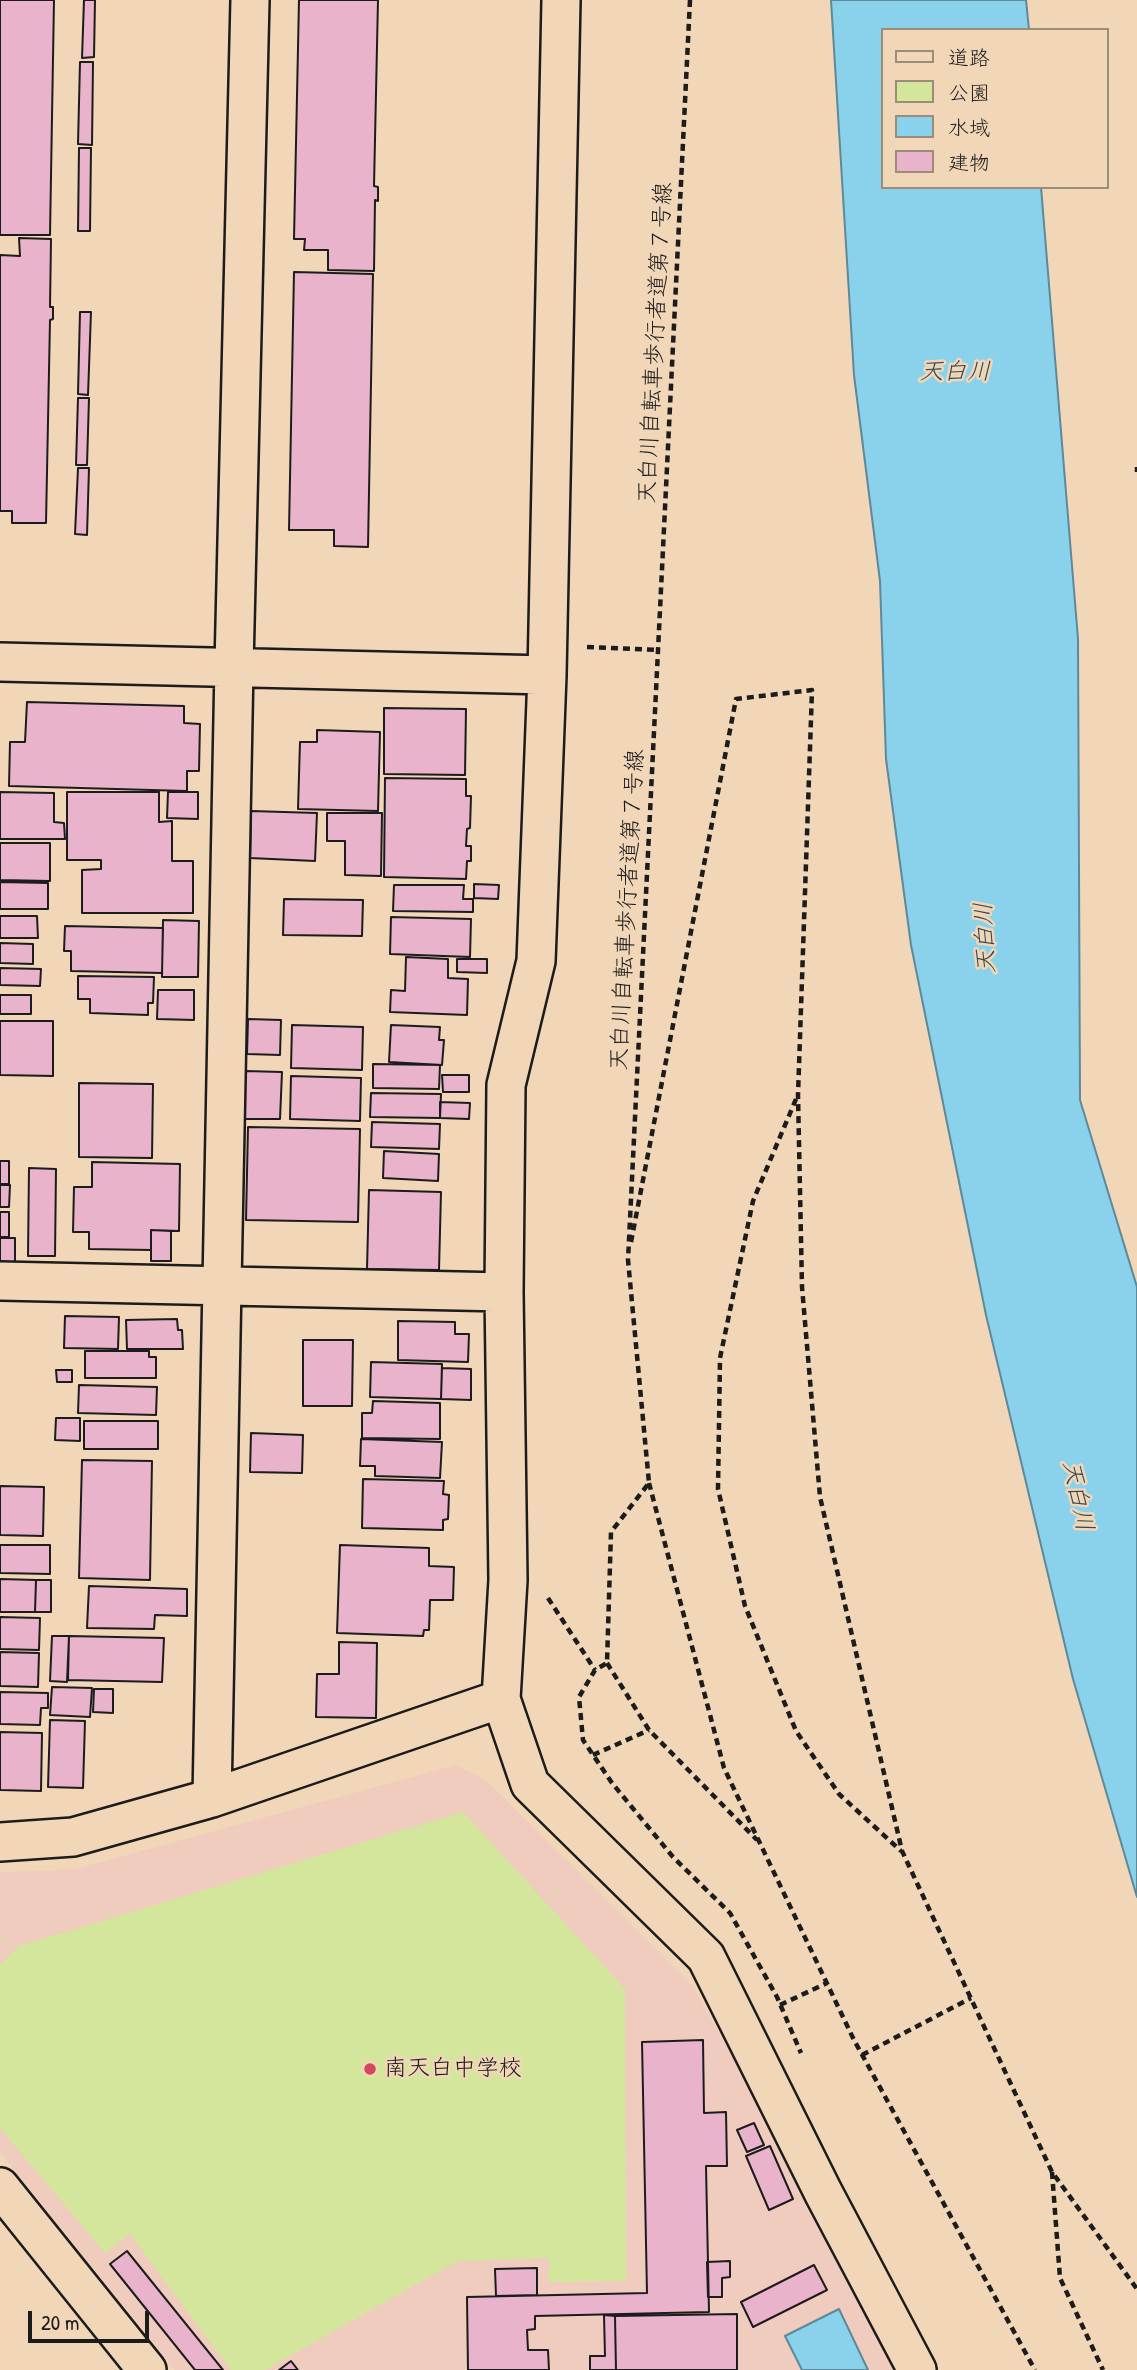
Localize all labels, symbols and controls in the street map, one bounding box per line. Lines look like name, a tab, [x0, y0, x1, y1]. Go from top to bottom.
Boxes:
legend	[881, 28, 1109, 189]
text: 道路	[948, 43, 990, 72]
text: 公園	[948, 78, 990, 107]
text: 水域	[948, 113, 990, 142]
text: 建物	[948, 148, 990, 177]
street label: 天白川自転車歩行者道第７号線	[634, 181, 678, 505]
water label: 天白川	[919, 359, 991, 387]
street label: 天白川自転車歩行者道第７号線	[606, 748, 650, 1072]
water label: 天白川	[970, 901, 1002, 975]
water label: 天白川	[1055, 1458, 1099, 1534]
place label: 南天白中学校	[384, 2055, 522, 2083]
marker: 南天白中学校	[362, 2061, 378, 2077]
scale bar	[32, 2296, 152, 2340]
text: 20 m	[41, 2308, 79, 2337]

